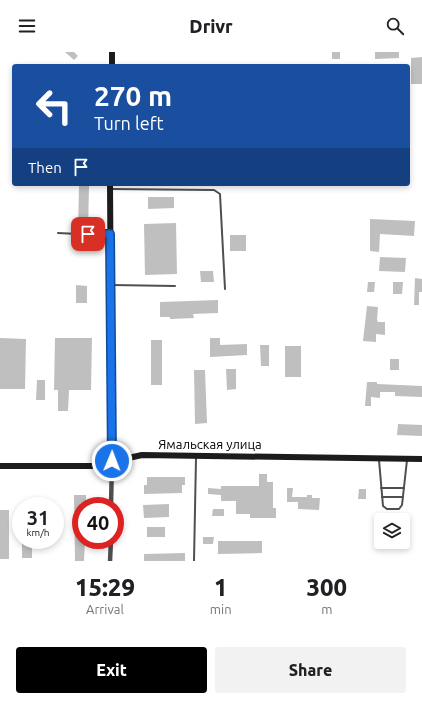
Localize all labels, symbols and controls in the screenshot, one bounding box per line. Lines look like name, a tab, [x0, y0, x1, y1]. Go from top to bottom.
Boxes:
icon: menu	[16, 15, 38, 37]
icon: search	[384, 15, 406, 37]
text: Drivr	[189, 16, 233, 36]
icon: left	[28, 80, 80, 132]
text: 270 m	[94, 80, 172, 111]
text: Turn left	[94, 113, 164, 133]
icon: arrive	[70, 156, 92, 178]
text: Then	[28, 159, 62, 176]
pin	[71, 217, 105, 251]
icon: arrive	[77, 223, 99, 245]
street label: Ямальская улица	[158, 437, 262, 451]
position arrow	[91, 440, 133, 482]
speed limit sign: 40	[72, 497, 124, 549]
text: 31	[27, 506, 49, 529]
map controls	[374, 513, 410, 549]
button: layers	[374, 513, 410, 549]
text: km/h	[26, 527, 50, 538]
text: 15:29	[75, 574, 135, 601]
text: 1	[214, 574, 227, 601]
text: 300	[307, 574, 347, 601]
text: Arrival	[86, 602, 124, 616]
text: min	[210, 602, 232, 616]
text: m	[321, 602, 332, 616]
button: Exit	[16, 647, 207, 693]
button: Share	[215, 647, 406, 693]

